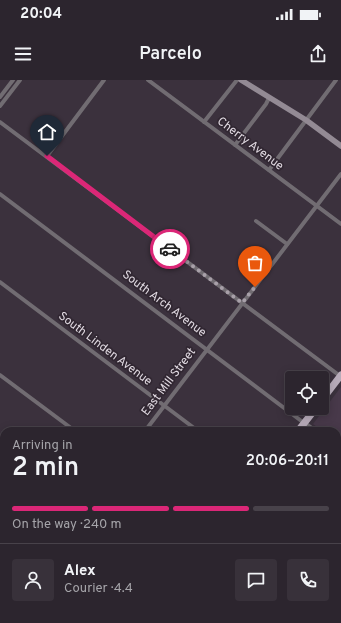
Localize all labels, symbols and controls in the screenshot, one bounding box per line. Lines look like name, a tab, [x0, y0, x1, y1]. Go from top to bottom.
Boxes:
text: 20:04	[20, 5, 62, 24]
icon: menu	[12, 43, 34, 65]
text: Parcelo	[139, 43, 202, 66]
icon: share	[307, 43, 329, 65]
street label: Cherry Avenue	[213, 114, 287, 174]
pin	[30, 115, 64, 156]
icon: home	[36, 121, 58, 143]
courier	[150, 229, 190, 269]
icon: car	[159, 238, 181, 260]
pin	[238, 246, 272, 287]
icon: bag	[244, 252, 266, 274]
street label: South Arch Avenue	[119, 267, 209, 341]
street label: South Linden Avenue	[55, 308, 155, 390]
street label: East Mill Street	[138, 345, 200, 419]
map controls	[285, 371, 329, 415]
button: locate	[285, 371, 329, 415]
text: Arriving in	[12, 438, 73, 454]
text: 2 min	[12, 452, 79, 485]
text: 20:06–20:11	[246, 452, 329, 471]
text: On the way · 240 m	[12, 517, 121, 533]
button: person	[12, 559, 54, 601]
button: chat	[235, 559, 277, 601]
button: phone	[287, 559, 329, 601]
text: Alex	[64, 562, 96, 581]
text: Courier · 4.4	[64, 581, 133, 597]

